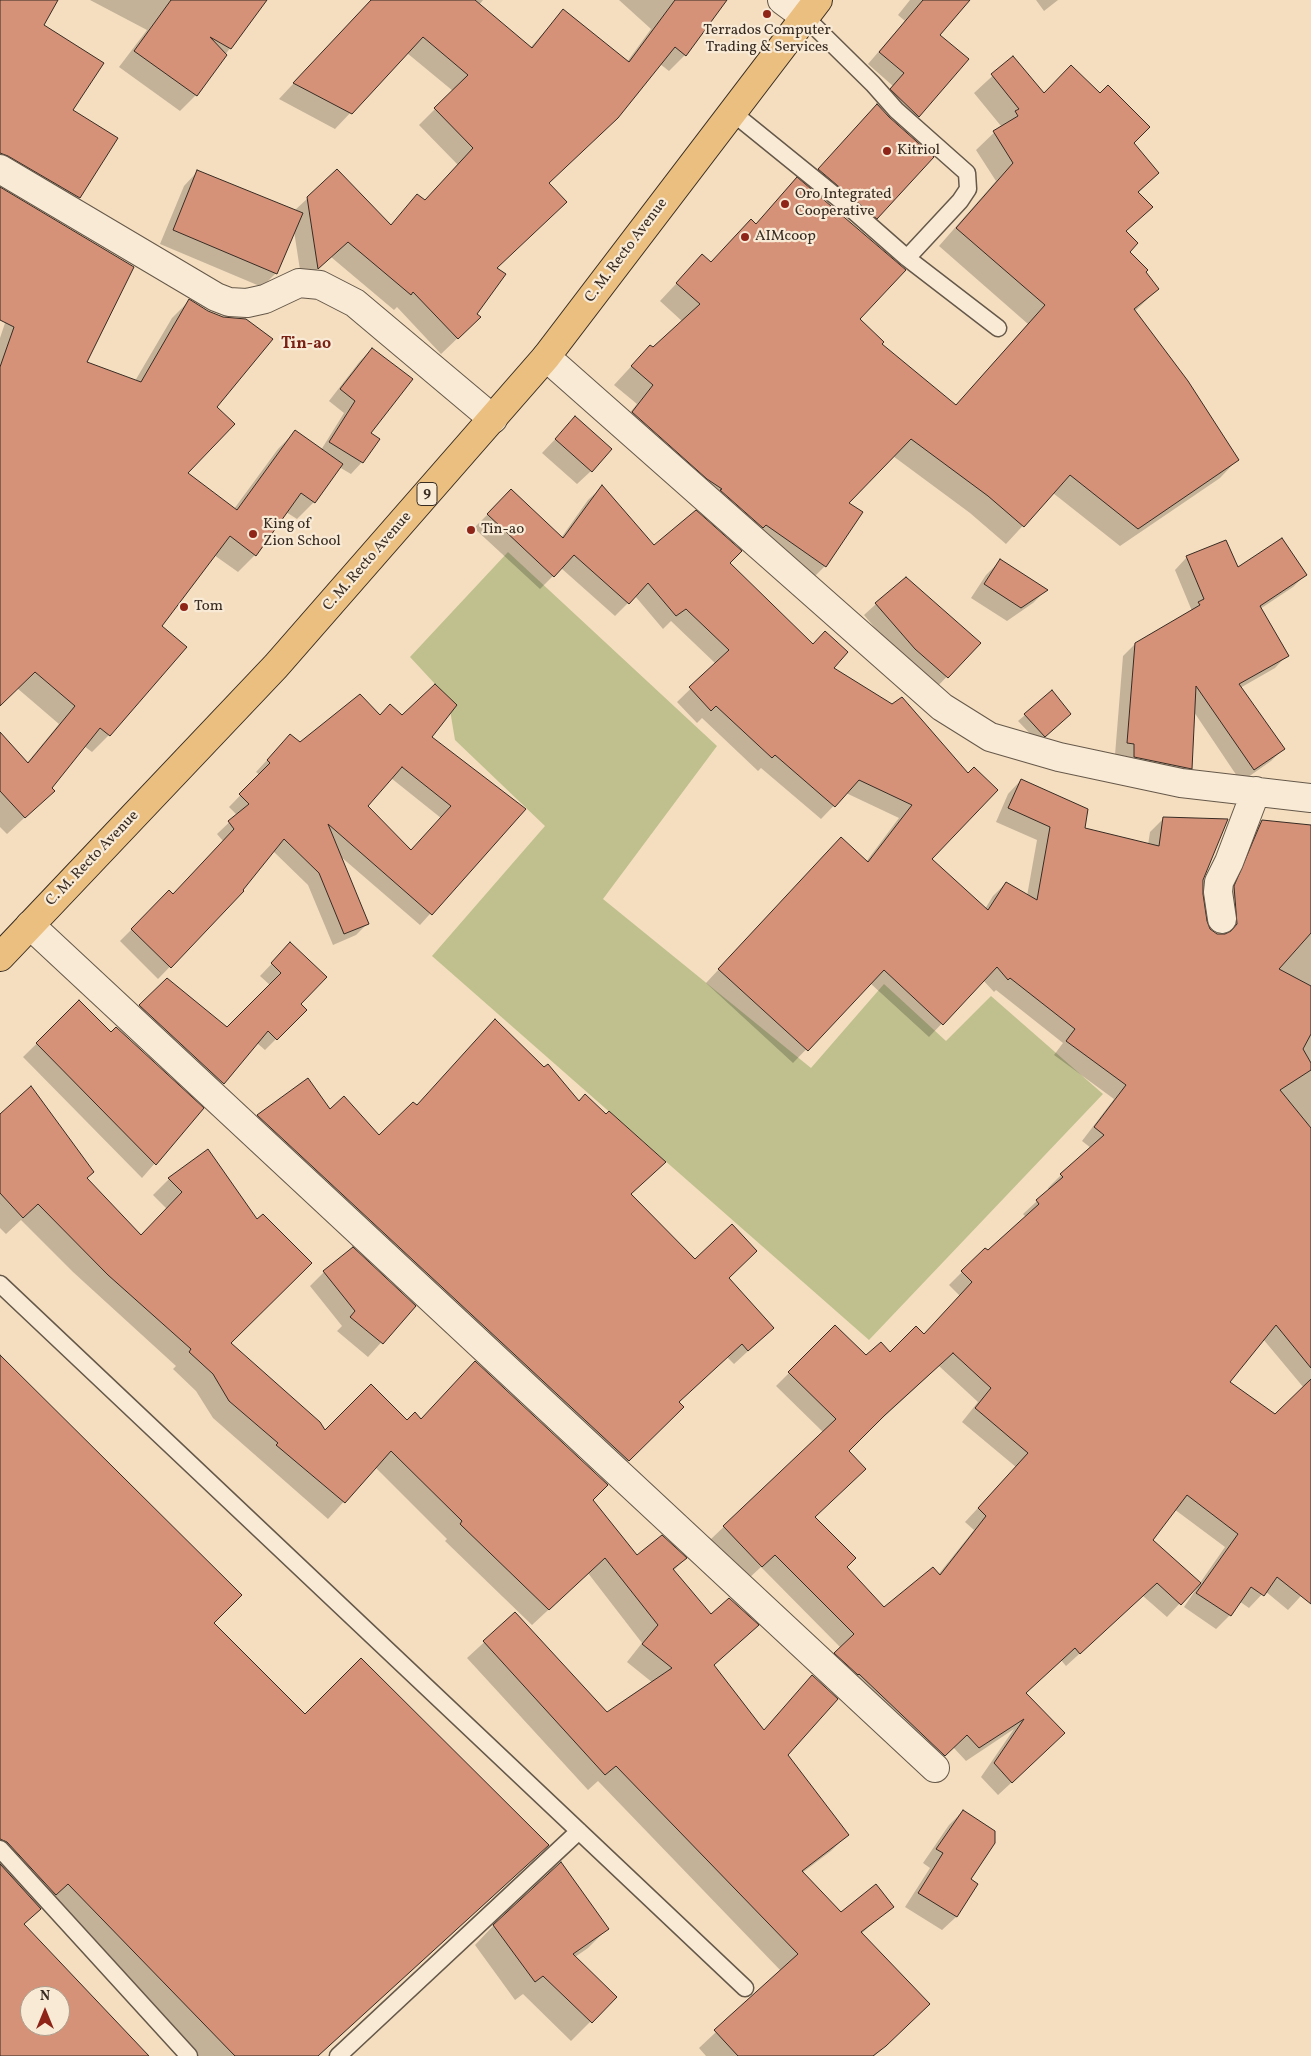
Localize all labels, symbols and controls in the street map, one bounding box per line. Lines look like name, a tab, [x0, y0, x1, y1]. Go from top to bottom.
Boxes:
marker: Terrados Computer Trading & Services	[761, 8, 773, 20]
place label: Terrados Computer Trading & Services	[703, 22, 831, 57]
place label: Kitriol	[897, 142, 940, 160]
marker: Kitriol	[881, 145, 893, 157]
place label: Oro Integrated Cooperative	[795, 186, 892, 221]
street label: C. M. Recto Avenue	[582, 195, 672, 307]
marker: Oro Integrated Cooperative	[779, 198, 791, 210]
place label: AIMcoop	[755, 228, 816, 246]
marker: AIMcoop	[739, 231, 751, 243]
district label: Tin-ao	[281, 335, 331, 355]
road number: 9	[417, 482, 437, 506]
street label: C. M. Recto Avenue	[320, 509, 416, 615]
place label: King of Zion School	[263, 516, 341, 551]
place label: Tin-ao	[481, 521, 524, 539]
marker: Tin-ao	[465, 524, 477, 536]
marker: King of Zion School	[247, 528, 259, 540]
place label: Tom	[194, 598, 223, 616]
marker: Tom	[178, 601, 190, 613]
street label: C. M. Recto Avenue	[43, 808, 143, 910]
north arrow	[20, 1986, 70, 2036]
text: N	[40, 1987, 50, 2006]

